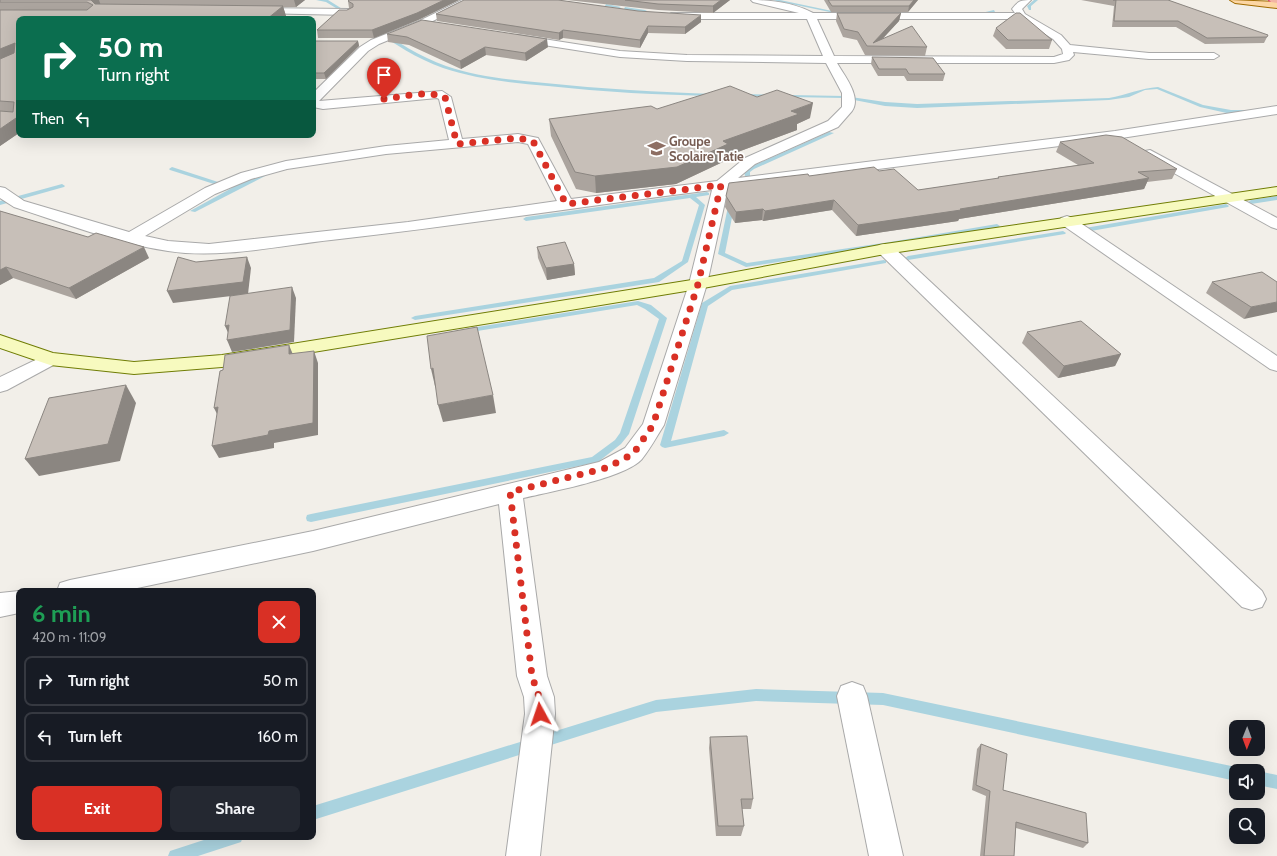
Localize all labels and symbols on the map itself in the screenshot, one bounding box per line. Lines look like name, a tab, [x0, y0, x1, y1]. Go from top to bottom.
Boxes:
pin	[367, 58, 401, 99]
place label: Groupe Scolaire Tatie	[669, 133, 744, 164]
school or university icon: Groupe Scolaire Tatie	[646, 138, 666, 158]
position arrow	[519, 693, 561, 735]
north arrow	[1229, 720, 1265, 756]

